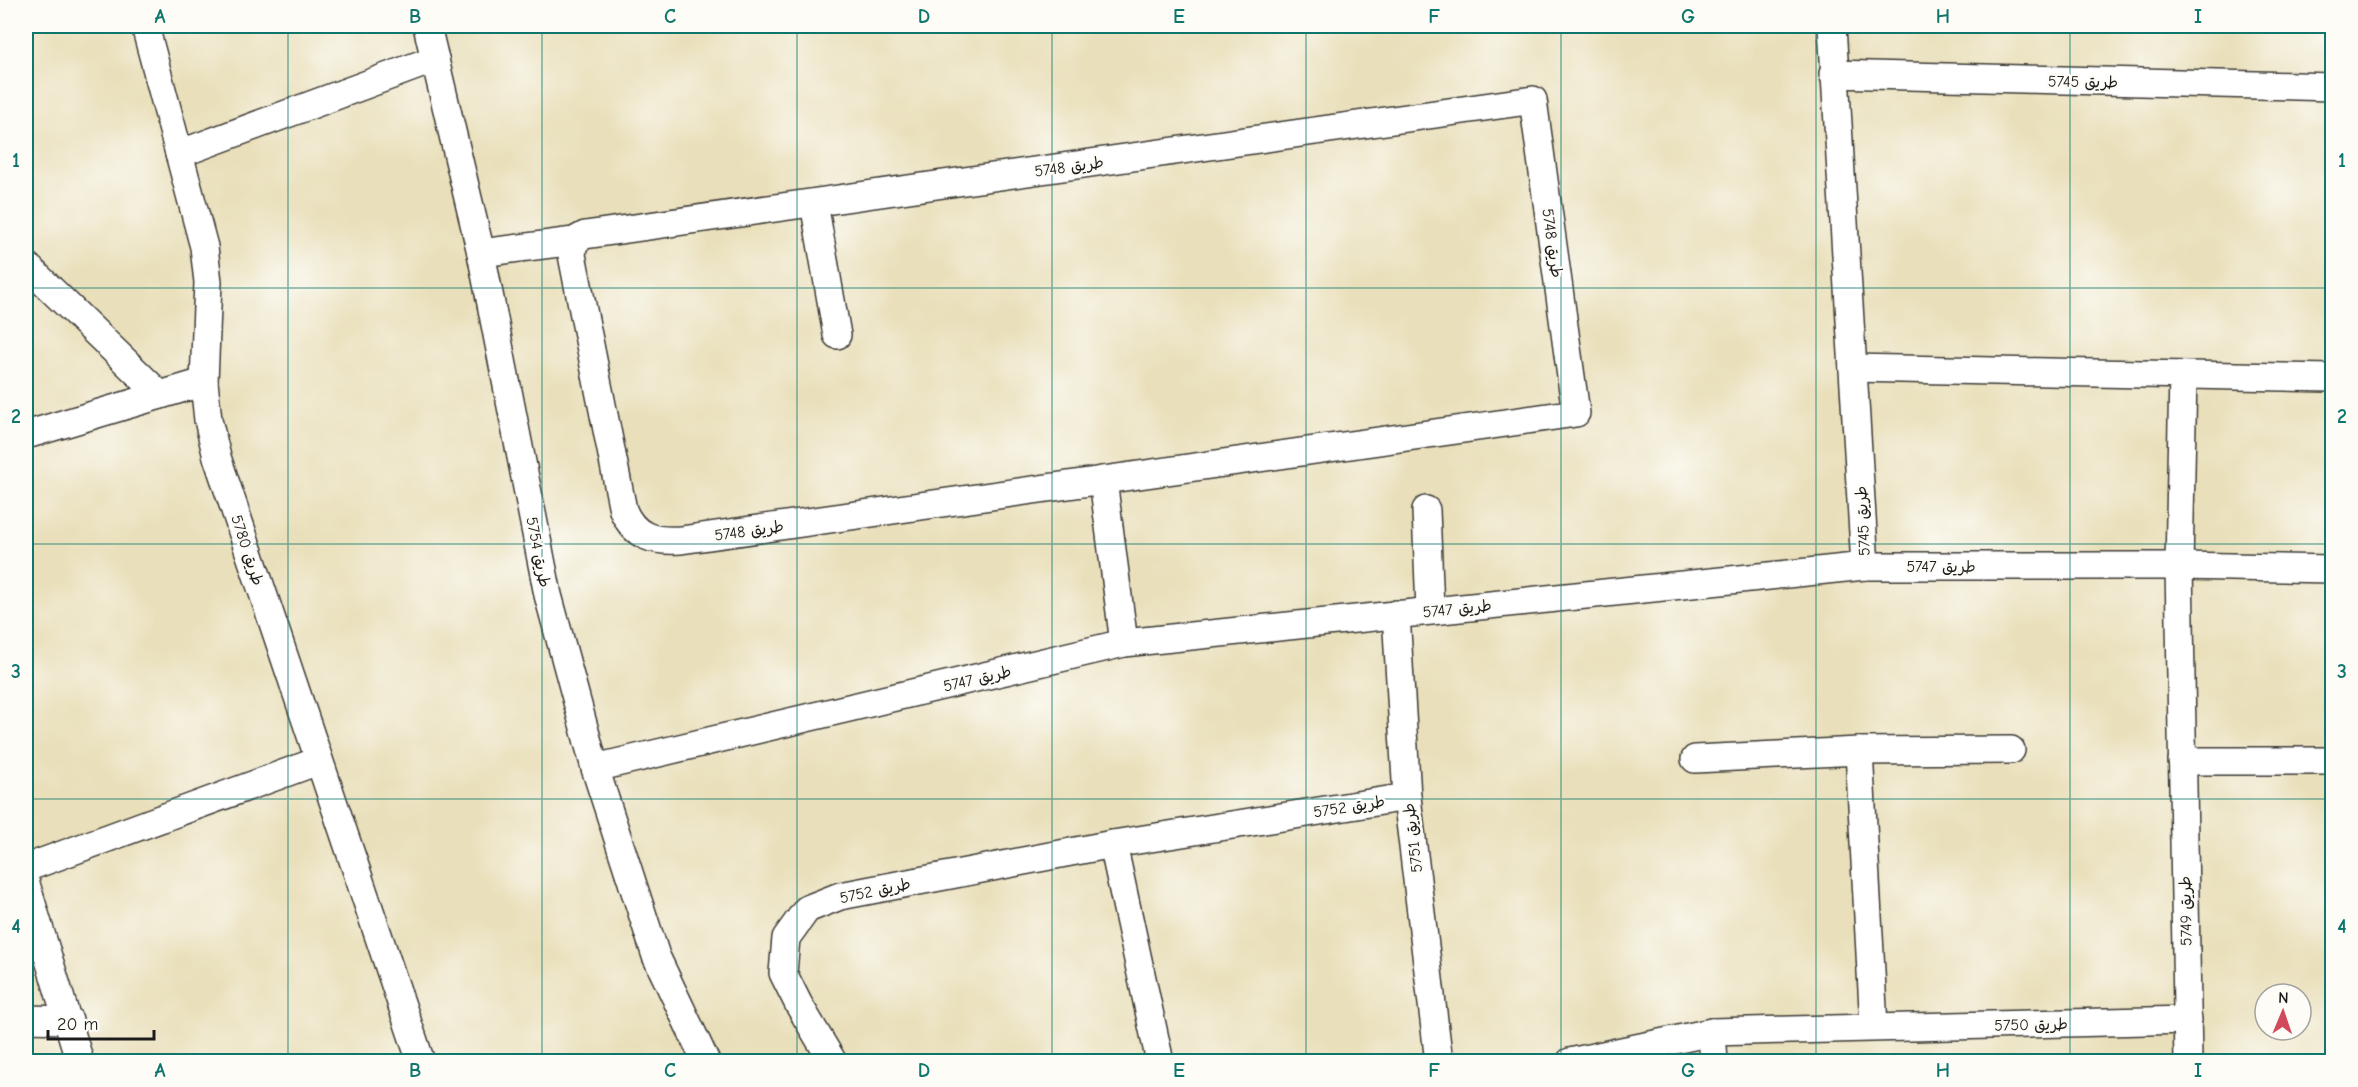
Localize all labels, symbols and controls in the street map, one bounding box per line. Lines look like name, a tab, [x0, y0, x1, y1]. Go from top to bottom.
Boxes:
text: A	[154, 5, 166, 28]
text: B	[409, 5, 421, 28]
text: C	[664, 5, 676, 28]
text: D	[918, 5, 930, 28]
text: E	[1173, 5, 1185, 28]
text: F	[1428, 5, 1440, 28]
text: G	[1681, 5, 1695, 28]
text: H	[1936, 5, 1950, 28]
text: I	[2194, 5, 2202, 28]
street label: طريق 5745	[2048, 72, 2118, 92]
text: 1	[12, 149, 20, 172]
text: 1	[2338, 149, 2346, 172]
street label: طريق 5748	[1033, 153, 1105, 181]
street label: طريق 5748	[1538, 207, 1566, 279]
text: 2	[11, 405, 21, 428]
text: 2	[2337, 405, 2347, 428]
street label: طريق 5745	[1852, 485, 1874, 557]
street label: طريق 5780	[227, 513, 267, 588]
street label: طريق 5754	[522, 515, 554, 589]
street label: طريق 5748	[713, 517, 785, 545]
street label: طريق 5747	[1906, 558, 1976, 576]
street label: طريق 5747	[1422, 596, 1492, 622]
text: 3	[11, 660, 21, 683]
text: 3	[2337, 660, 2347, 683]
street label: طريق 5747	[941, 662, 1013, 696]
street label: طريق 5752	[1312, 792, 1386, 822]
street label: طريق 5751	[1400, 802, 1426, 874]
street label: طريق 5752	[838, 875, 912, 907]
street label: طريق 5749	[2176, 876, 2196, 946]
text: 4	[11, 915, 21, 938]
text: 4	[2337, 915, 2347, 938]
north arrow	[2253, 982, 2313, 1042]
text: N	[2278, 989, 2289, 1007]
scale bar	[48, 1003, 154, 1041]
text: 20 m	[57, 1014, 98, 1035]
street label: طريق 5750	[1994, 1015, 2068, 1035]
text: A	[154, 1059, 166, 1082]
text: B	[409, 1059, 421, 1082]
text: C	[664, 1059, 676, 1082]
text: D	[918, 1059, 930, 1082]
text: E	[1173, 1059, 1185, 1082]
text: F	[1428, 1059, 1440, 1082]
text: G	[1681, 1059, 1695, 1082]
text: H	[1936, 1059, 1950, 1082]
text: I	[2194, 1059, 2202, 1082]

